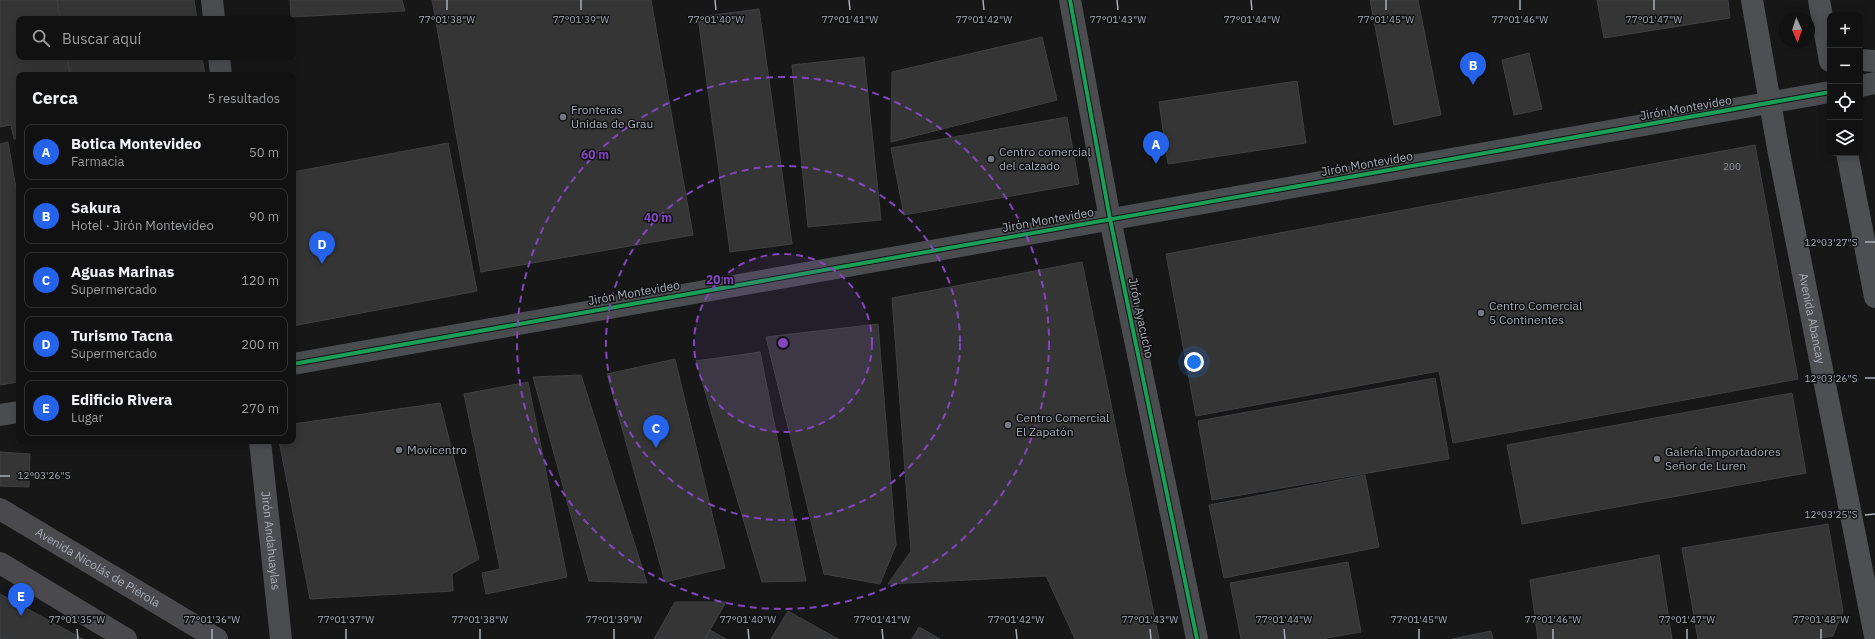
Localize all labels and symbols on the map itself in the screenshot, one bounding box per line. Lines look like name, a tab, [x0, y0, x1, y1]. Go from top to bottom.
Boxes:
north arrow	[1779, 12, 1815, 48]
text: 77°01'38"W	[419, 13, 475, 26]
text: 77°01'39"W	[553, 13, 609, 26]
text: 77°01'40"W	[688, 13, 744, 26]
text: 77°01'41"W	[822, 13, 878, 26]
text: 77°01'42"W	[956, 13, 1012, 26]
text: 77°01'43"W	[1090, 13, 1146, 26]
text: 77°01'44"W	[1224, 13, 1280, 26]
text: 77°01'45"W	[1358, 13, 1414, 26]
text: 77°01'46"W	[1492, 13, 1548, 26]
text: 77°01'47"W	[1626, 13, 1682, 26]
pin: B	[1460, 52, 1486, 85]
street label: Jirón Montevideo	[1639, 92, 1733, 123]
place label: Fronteras Unidas de Grau	[571, 102, 653, 131]
marker: Fronteras Unidas de Grau	[558, 112, 568, 122]
pin: A	[1143, 131, 1169, 164]
place label: Centro comercial del calzado	[999, 144, 1091, 173]
text: 60 m	[581, 147, 609, 162]
street label: Jirón Montevideo	[1320, 148, 1414, 179]
marker: Centro comercial del calzado	[986, 154, 996, 164]
house number: 200	[1723, 160, 1741, 173]
street label: Jirón Montevideo	[1001, 204, 1095, 235]
text: 40 m	[644, 210, 672, 225]
pin: D	[309, 231, 335, 264]
text: 12°03'27"S	[1804, 236, 1858, 249]
text: 20 m	[706, 272, 734, 287]
street label: Avenida Abancay	[1796, 272, 1829, 365]
street label: Jirón Ayacucho	[1126, 276, 1157, 360]
street label: Jirón Montevideo	[587, 277, 681, 308]
place label: Centro Comercial 5 Continentes	[1489, 298, 1582, 327]
marker: Centro Comercial 5 Continentes	[1476, 308, 1486, 318]
centre of rings	[776, 336, 790, 350]
your location	[1184, 352, 1204, 372]
text: 12°03'26"S	[1804, 372, 1858, 385]
place label: Centro Comercial El Zapatón	[1016, 410, 1109, 439]
pin: C	[643, 415, 669, 448]
marker: Centro Comercial El Zapatón	[1003, 420, 1013, 430]
place label: Movicentro	[407, 442, 467, 457]
place label: Galería Importadores Señor de Luren	[1665, 444, 1781, 473]
marker: Movicentro	[394, 445, 404, 455]
marker: Galería Importadores Señor de Luren	[1652, 454, 1662, 464]
text: 12°03'26"S	[17, 469, 71, 482]
street label: Jirón Andahuaylas	[258, 490, 284, 591]
text: 12°03'25"S	[1804, 508, 1858, 521]
street label: Avenida Nicolás de Piérola	[33, 524, 164, 611]
pin: E	[8, 583, 34, 616]
text: 77°01'35"W	[49, 613, 105, 626]
text: 77°01'36"W	[184, 613, 240, 626]
text: 77°01'37"W	[318, 613, 374, 626]
text: 77°01'38"W	[452, 613, 508, 626]
text: 77°01'39"W	[586, 613, 642, 626]
text: 77°01'40"W	[720, 613, 776, 626]
text: 77°01'41"W	[854, 613, 910, 626]
text: 77°01'42"W	[988, 613, 1044, 626]
text: 77°01'43"W	[1122, 613, 1178, 626]
text: 77°01'44"W	[1256, 613, 1312, 626]
text: 77°01'45"W	[1391, 613, 1447, 626]
text: 77°01'46"W	[1525, 613, 1581, 626]
text: 77°01'47"W	[1659, 613, 1715, 626]
text: 77°01'48"W	[1793, 613, 1849, 626]

